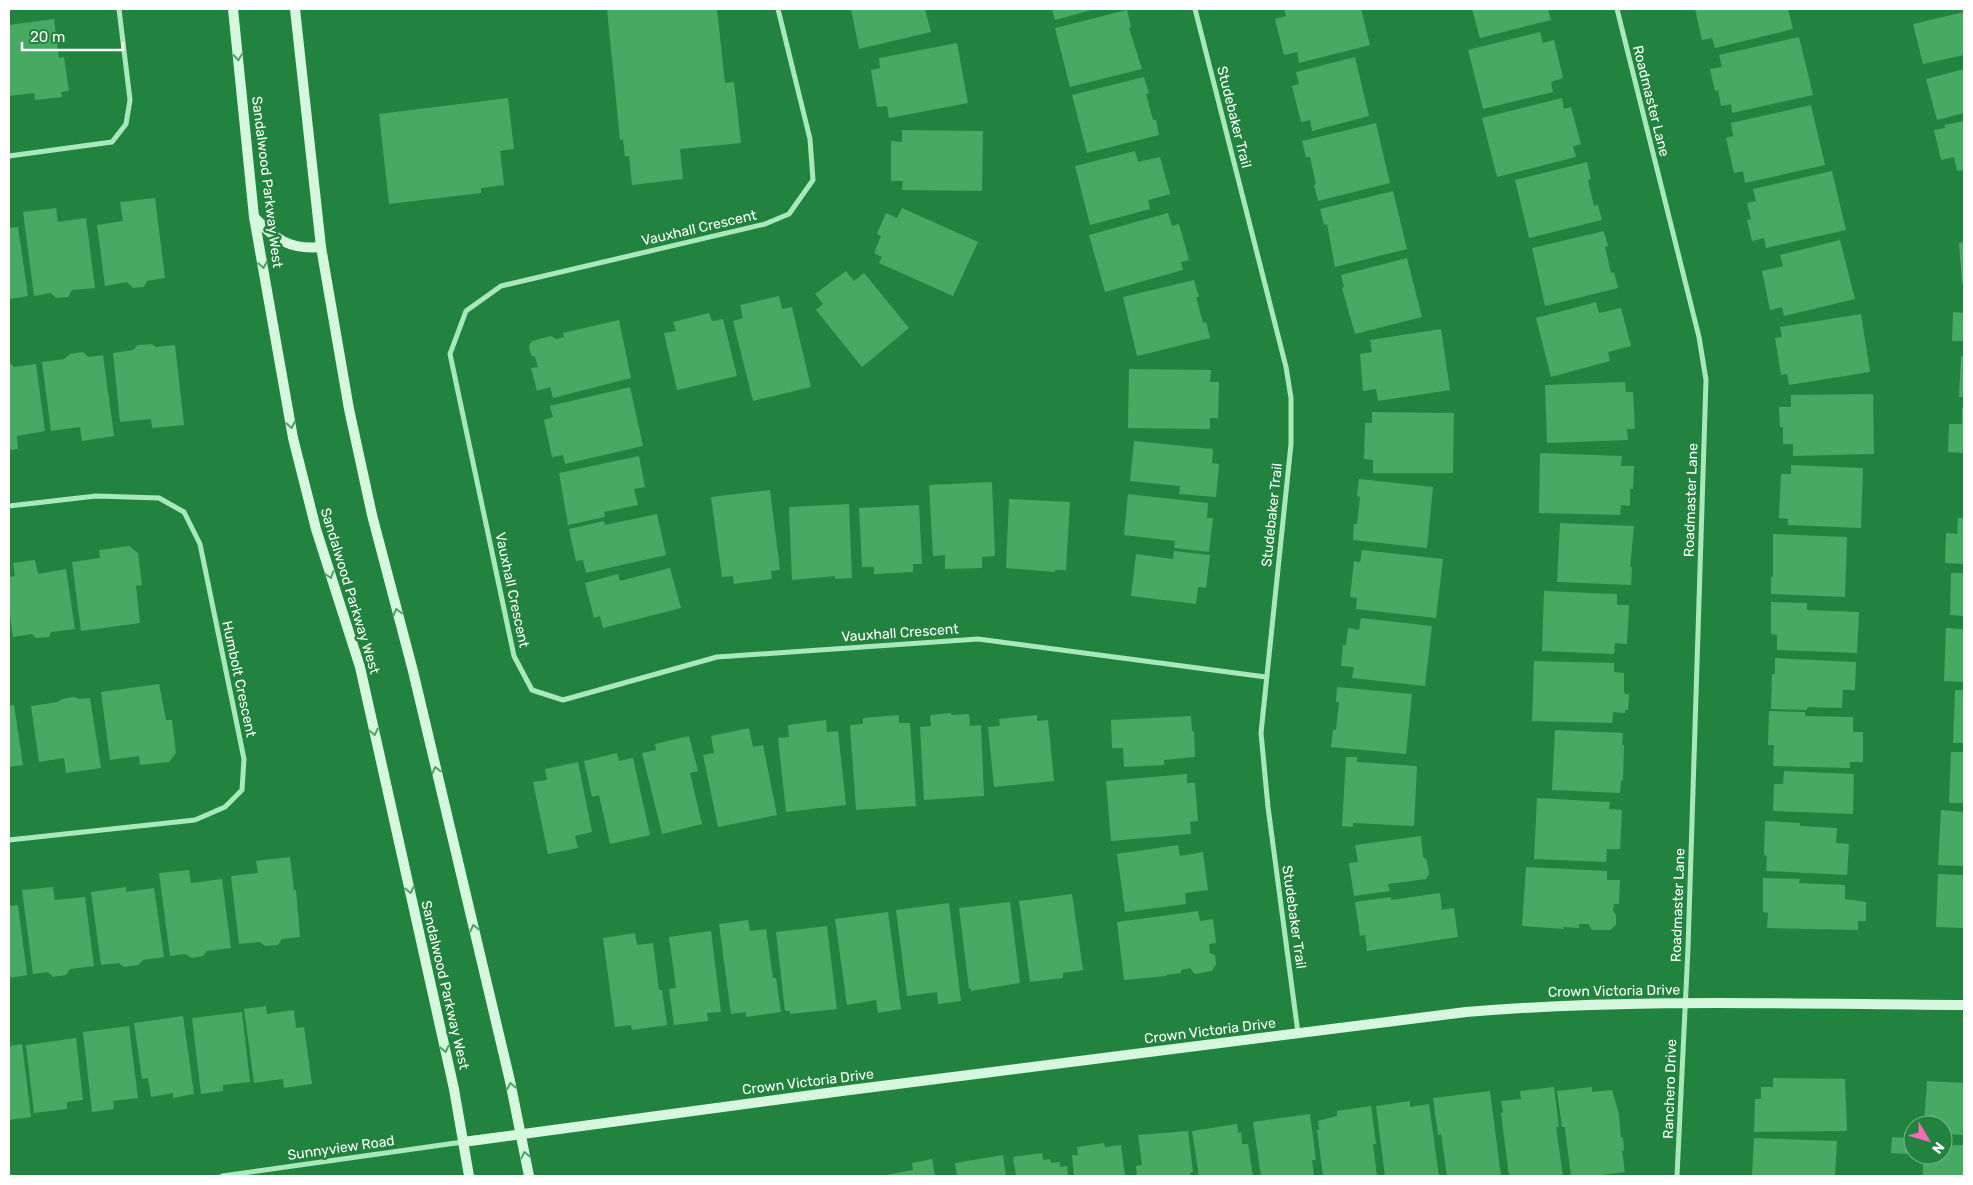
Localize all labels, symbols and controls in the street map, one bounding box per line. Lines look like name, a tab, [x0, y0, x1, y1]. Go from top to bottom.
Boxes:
scale bar	[22, 20, 124, 52]
text: 20 m	[30, 28, 65, 46]
street label: Roadmaster Lane	[1629, 44, 1673, 159]
one-way arrow	[232, 54, 243, 62]
street label: Studebaker Trail	[1213, 64, 1255, 170]
street label: Sandalwood Parkway West	[248, 95, 286, 269]
street label: Vauxhall Crescent	[640, 206, 759, 249]
one-way arrow	[257, 261, 267, 269]
one-way arrow	[285, 421, 295, 429]
street label: Roadmaster Lane	[1681, 443, 1701, 557]
street label: Studebaker Trail	[1258, 462, 1286, 568]
street label: Sandalwood Parkway West	[317, 506, 384, 677]
street label: Vauxhall Crescent	[491, 531, 533, 650]
one-way arrow	[325, 571, 335, 579]
one-way arrow	[392, 608, 403, 616]
street label: Humbolt Crescent	[218, 619, 260, 739]
street label: Vauxhall Crescent	[841, 620, 960, 646]
one-way arrow	[368, 727, 379, 736]
one-way arrow	[431, 765, 442, 774]
street label: Roadmaster Lane	[1668, 848, 1688, 962]
street label: Studebaker Trail	[1278, 864, 1310, 970]
one-way arrow	[404, 886, 415, 895]
street label: Sandalwood Parkway West	[417, 899, 473, 1072]
one-way arrow	[469, 923, 480, 932]
street label: Crown Victoria Drive	[1548, 981, 1681, 1001]
street label: Crown Victoria Drive	[1143, 1014, 1277, 1048]
street label: Ranchero Drive	[1660, 1039, 1680, 1139]
one-way arrow	[440, 1044, 450, 1053]
street label: Crown Victoria Drive	[741, 1065, 875, 1099]
one-way arrow	[506, 1082, 517, 1090]
north arrow	[1903, 1115, 1953, 1165]
street label: Sunnyview Road	[286, 1132, 396, 1164]
text: N	[1928, 1138, 1948, 1157]
one-way arrow	[520, 1151, 531, 1159]

